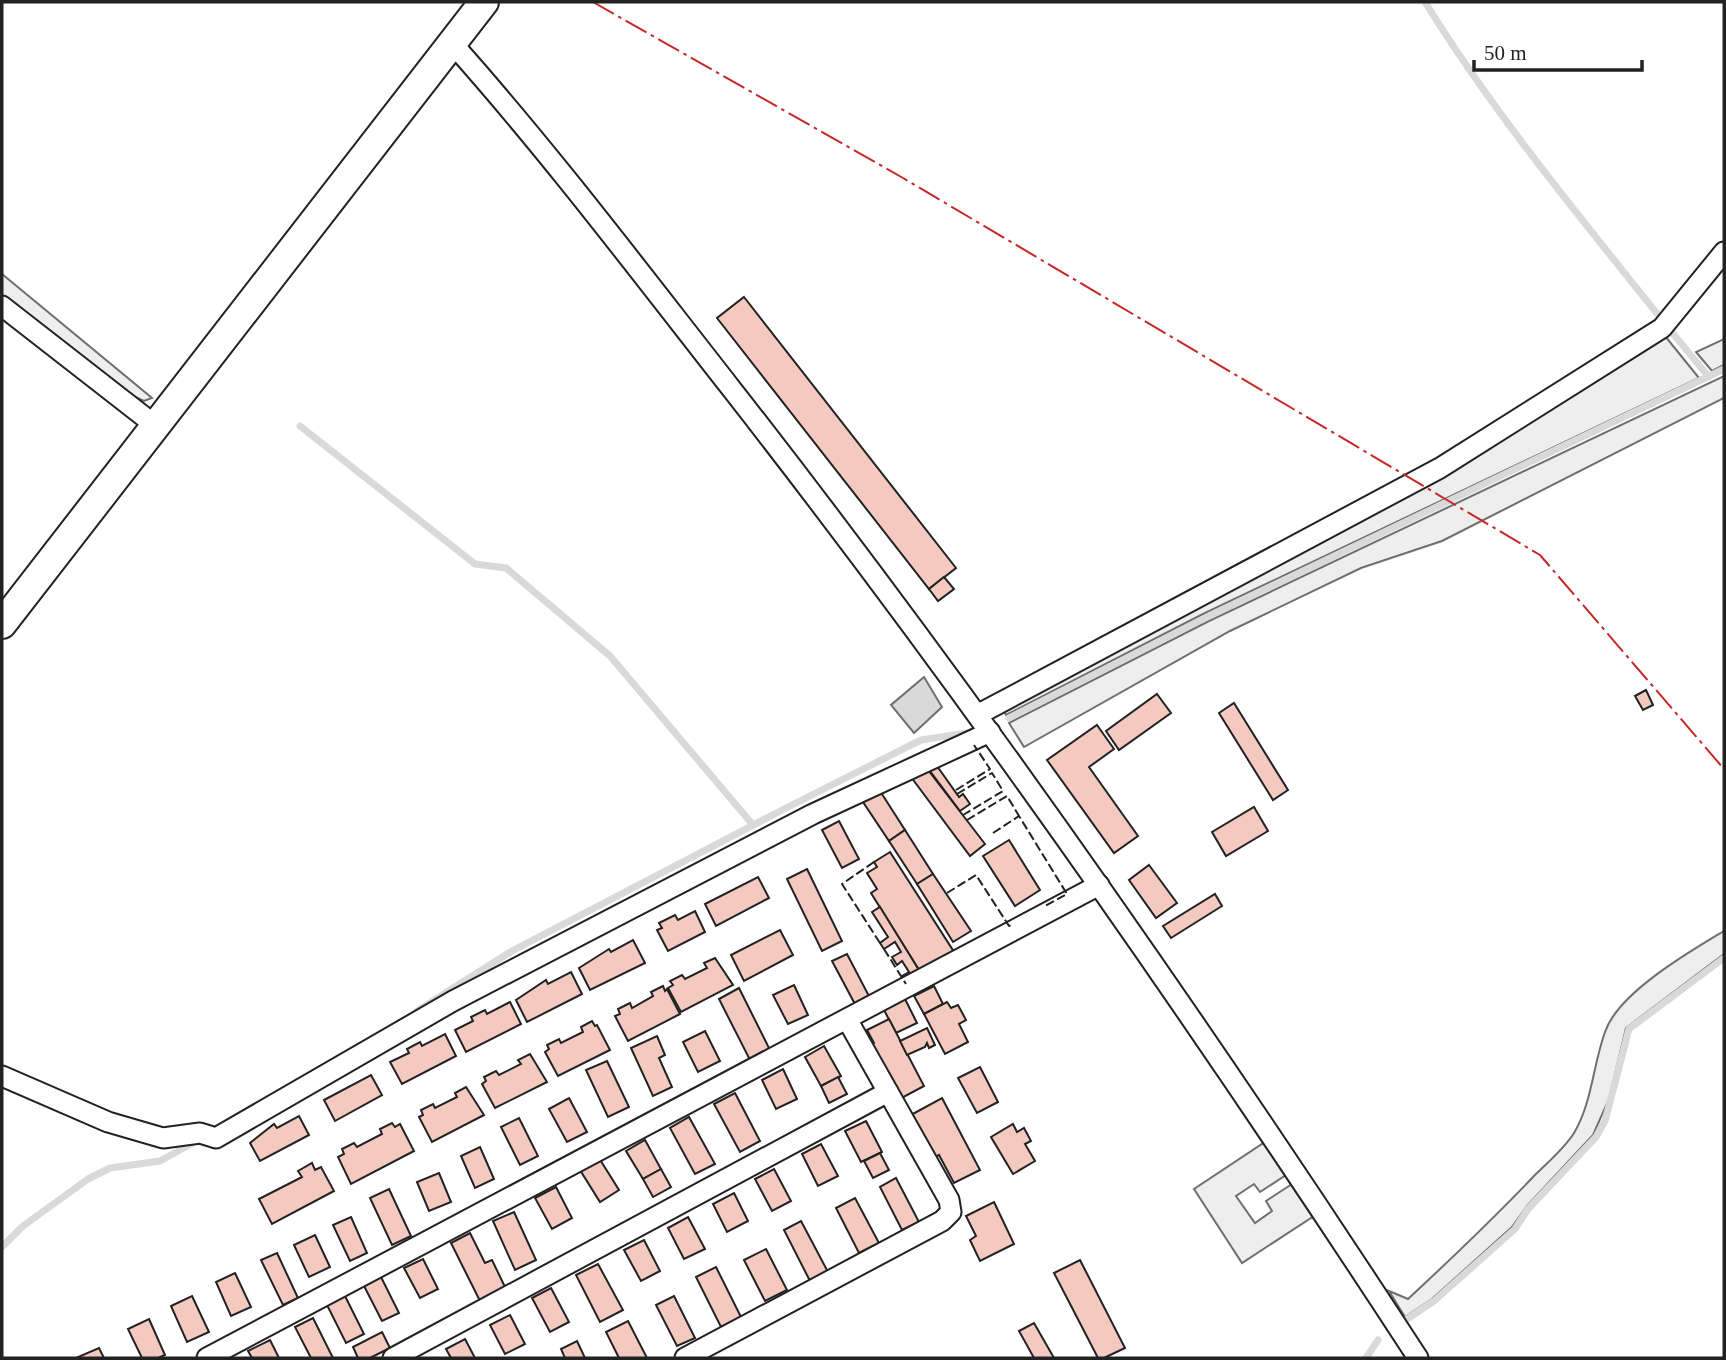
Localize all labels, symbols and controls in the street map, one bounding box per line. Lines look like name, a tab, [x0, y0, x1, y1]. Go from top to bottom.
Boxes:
scale bar	[1474, 28, 1642, 72]
text: 50 m	[1484, 41, 1527, 65]

